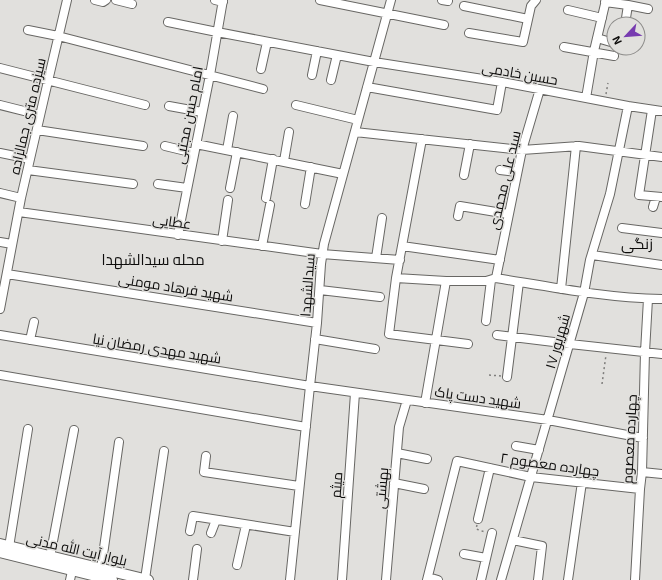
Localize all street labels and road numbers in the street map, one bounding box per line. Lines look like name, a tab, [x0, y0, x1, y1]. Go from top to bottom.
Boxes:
street label: سیزده متری جمالزاده	[5, 56, 49, 176]
street label: حسین خادمی	[481, 58, 559, 88]
street label: امام حسن مجتبی	[170, 65, 208, 166]
street label: سید علی محمدی	[484, 129, 524, 231]
street label: عطایی	[151, 210, 193, 232]
street label: سیدالشهدا	[296, 253, 318, 317]
street label: شهید فرهاد مومنی	[117, 270, 235, 304]
street label: ۱۷ شهریور	[541, 311, 573, 371]
street label: شهید مهدی رمضان نیا	[91, 329, 223, 367]
street label: شهید دست پاک	[433, 383, 522, 413]
street label: چهارده معصوم	[618, 394, 642, 484]
street label: چهارده معصوم ۲	[499, 449, 601, 481]
street label: بهشتی	[371, 467, 391, 509]
street label: میثم	[327, 471, 347, 499]
street label: بلوار آیت الله مدنی	[25, 529, 129, 569]

